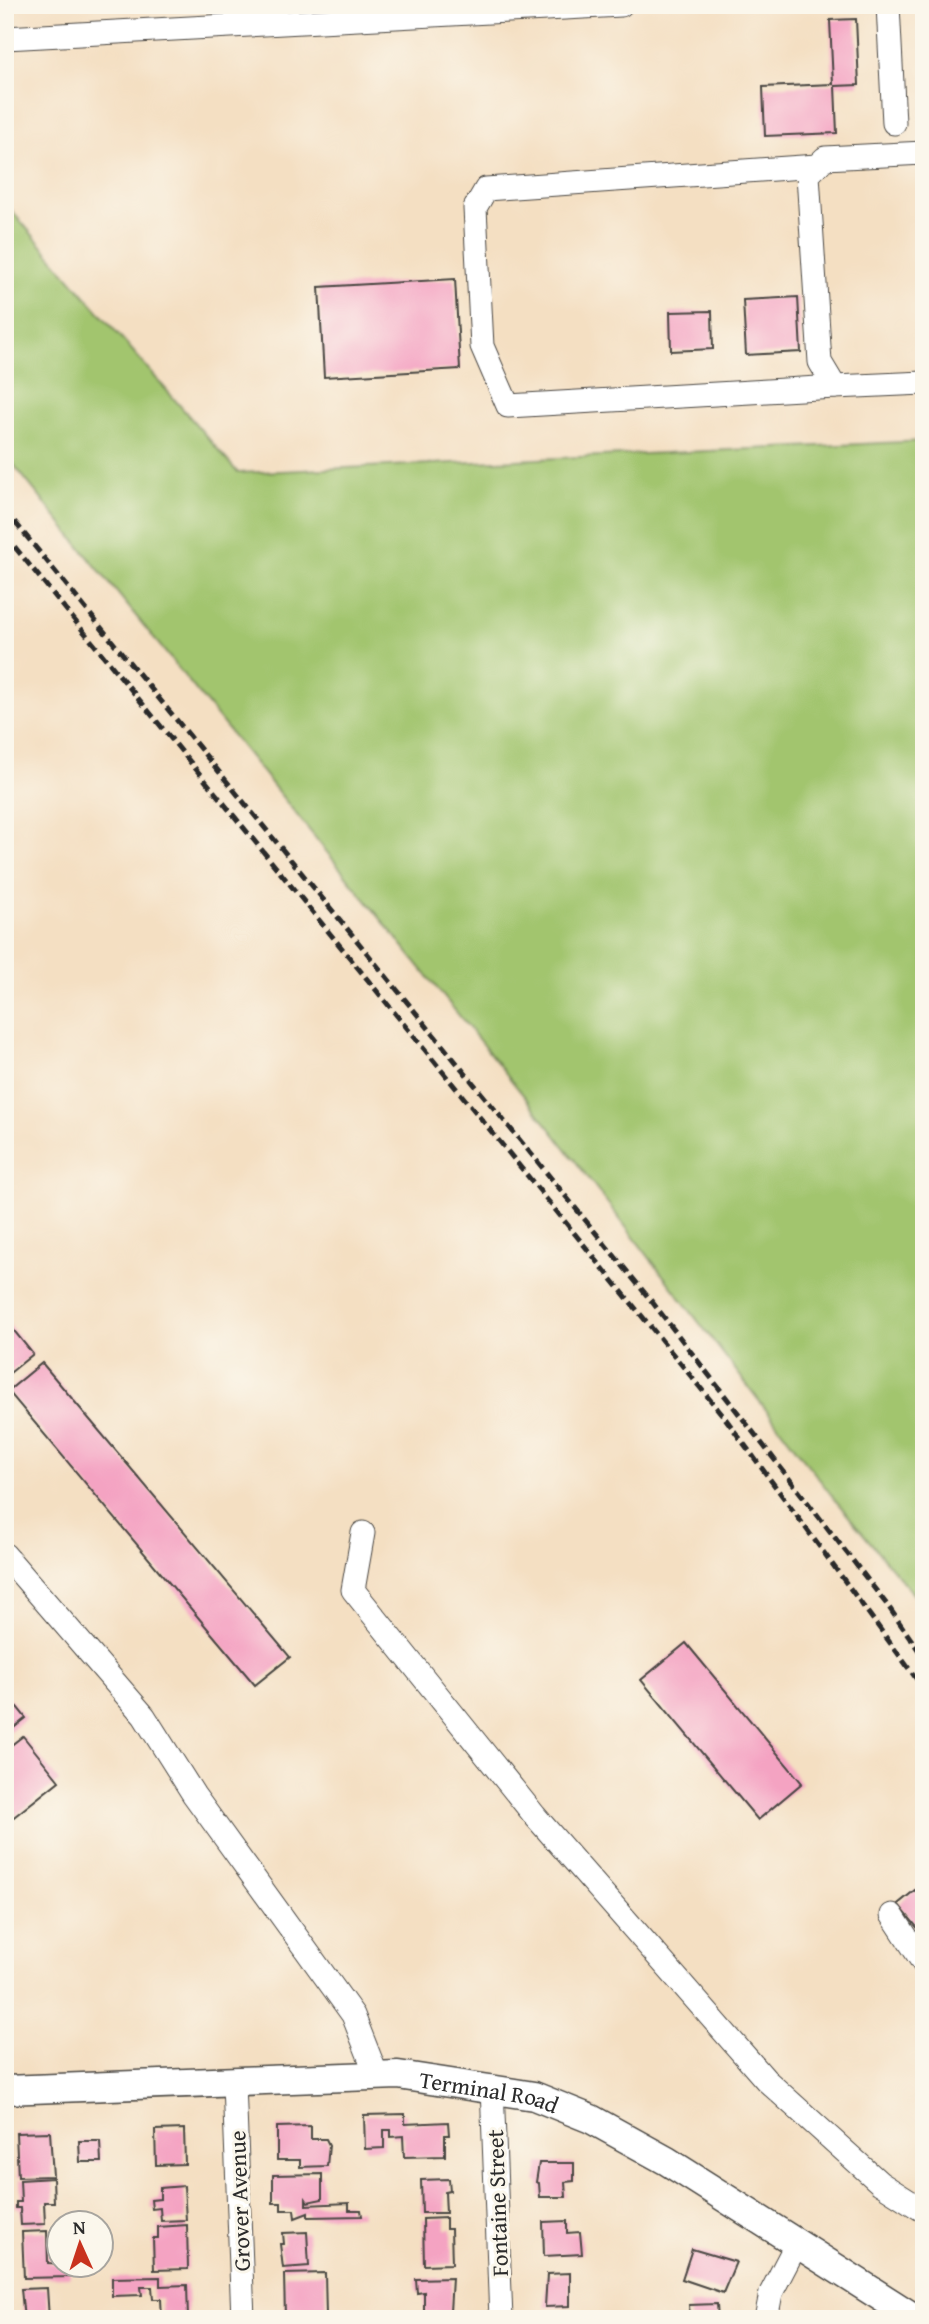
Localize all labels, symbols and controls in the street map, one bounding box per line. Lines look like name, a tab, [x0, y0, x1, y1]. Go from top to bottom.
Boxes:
street label: Terminal Road	[417, 2062, 565, 2121]
street label: Fontaine Street	[478, 2129, 516, 2277]
street label: Grover Avenue	[220, 2130, 258, 2272]
north arrow	[46, 2208, 116, 2278]
text: N	[72, 2213, 86, 2241]

